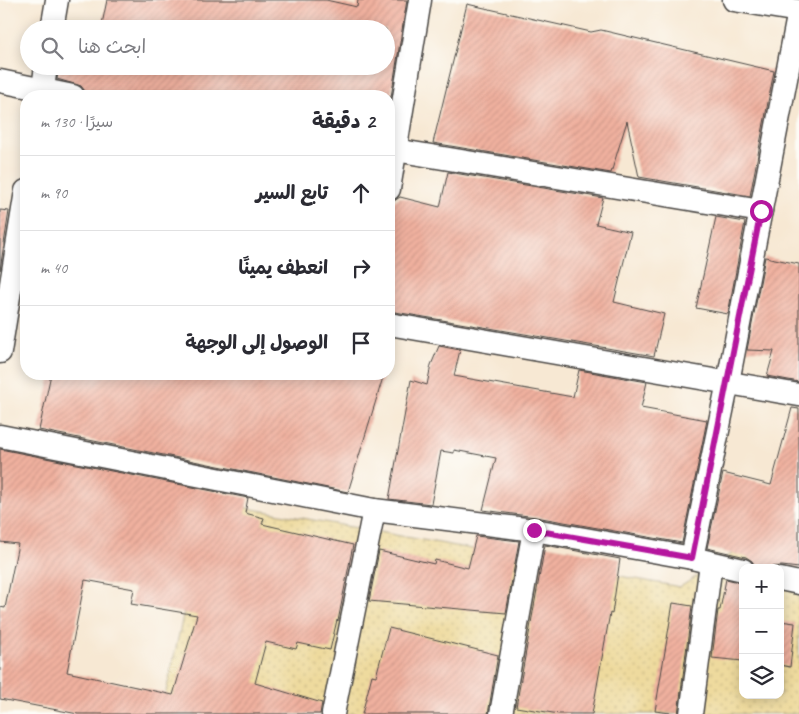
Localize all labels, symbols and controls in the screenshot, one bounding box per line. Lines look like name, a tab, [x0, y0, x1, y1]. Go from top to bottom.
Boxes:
search box	[20, 20, 395, 75]
icon: search	[38, 34, 66, 62]
text: ابحث هنا	[78, 35, 146, 59]
text: 2 دقيقة	[312, 108, 375, 134]
text: سيرًا · 130 m	[40, 112, 113, 132]
icon: ahead	[347, 179, 375, 207]
text: تابع السير	[256, 181, 328, 205]
text: 90 m	[40, 183, 67, 203]
route start	[750, 200, 773, 223]
icon: right	[347, 254, 375, 282]
text: انعطف يمينًا	[239, 256, 328, 280]
text: 40 m	[40, 258, 67, 278]
icon: arrive	[347, 329, 375, 357]
text: الوصول إلى الوجهة	[185, 331, 328, 355]
route end	[523, 519, 546, 542]
map controls	[739, 564, 784, 699]
button: +	[739, 564, 784, 609]
button: −	[739, 609, 784, 654]
button: layers	[739, 654, 784, 699]

